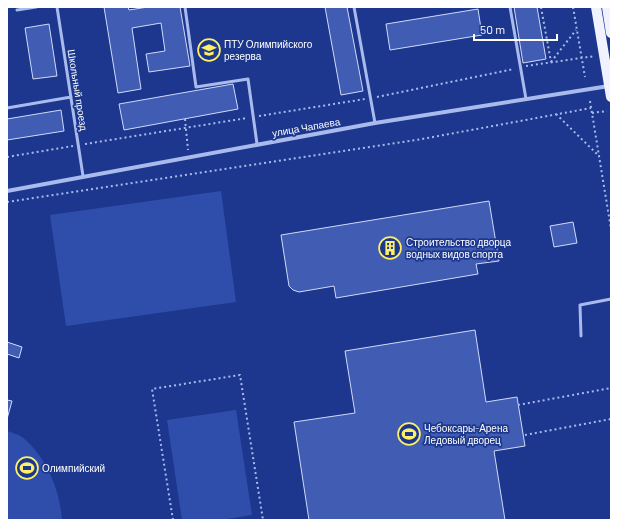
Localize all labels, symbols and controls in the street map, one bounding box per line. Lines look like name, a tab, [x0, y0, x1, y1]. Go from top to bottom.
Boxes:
scale bar	[474, 16, 557, 42]
text: 50 m	[480, 22, 505, 36]
school or university icon: ПТУ Олимпийского резерва	[196, 37, 222, 63]
place label: ПТУ Олимпийского резерва	[224, 38, 313, 62]
street label: Школьный проезд	[66, 48, 90, 132]
street label: улица Чапаева	[271, 115, 341, 139]
building icon: Строительство дворца водных видов спорта	[377, 235, 403, 261]
place label: Строительство дворца водных видов спорта	[406, 236, 511, 260]
sports icon: Чебоксары-Арена Ледовый дворец	[396, 421, 422, 447]
place label: Чебоксары-Арена Ледовый дворец	[424, 422, 508, 446]
sports icon: Олимпийский	[14, 455, 40, 481]
place label: Олимпийский	[42, 462, 105, 474]

